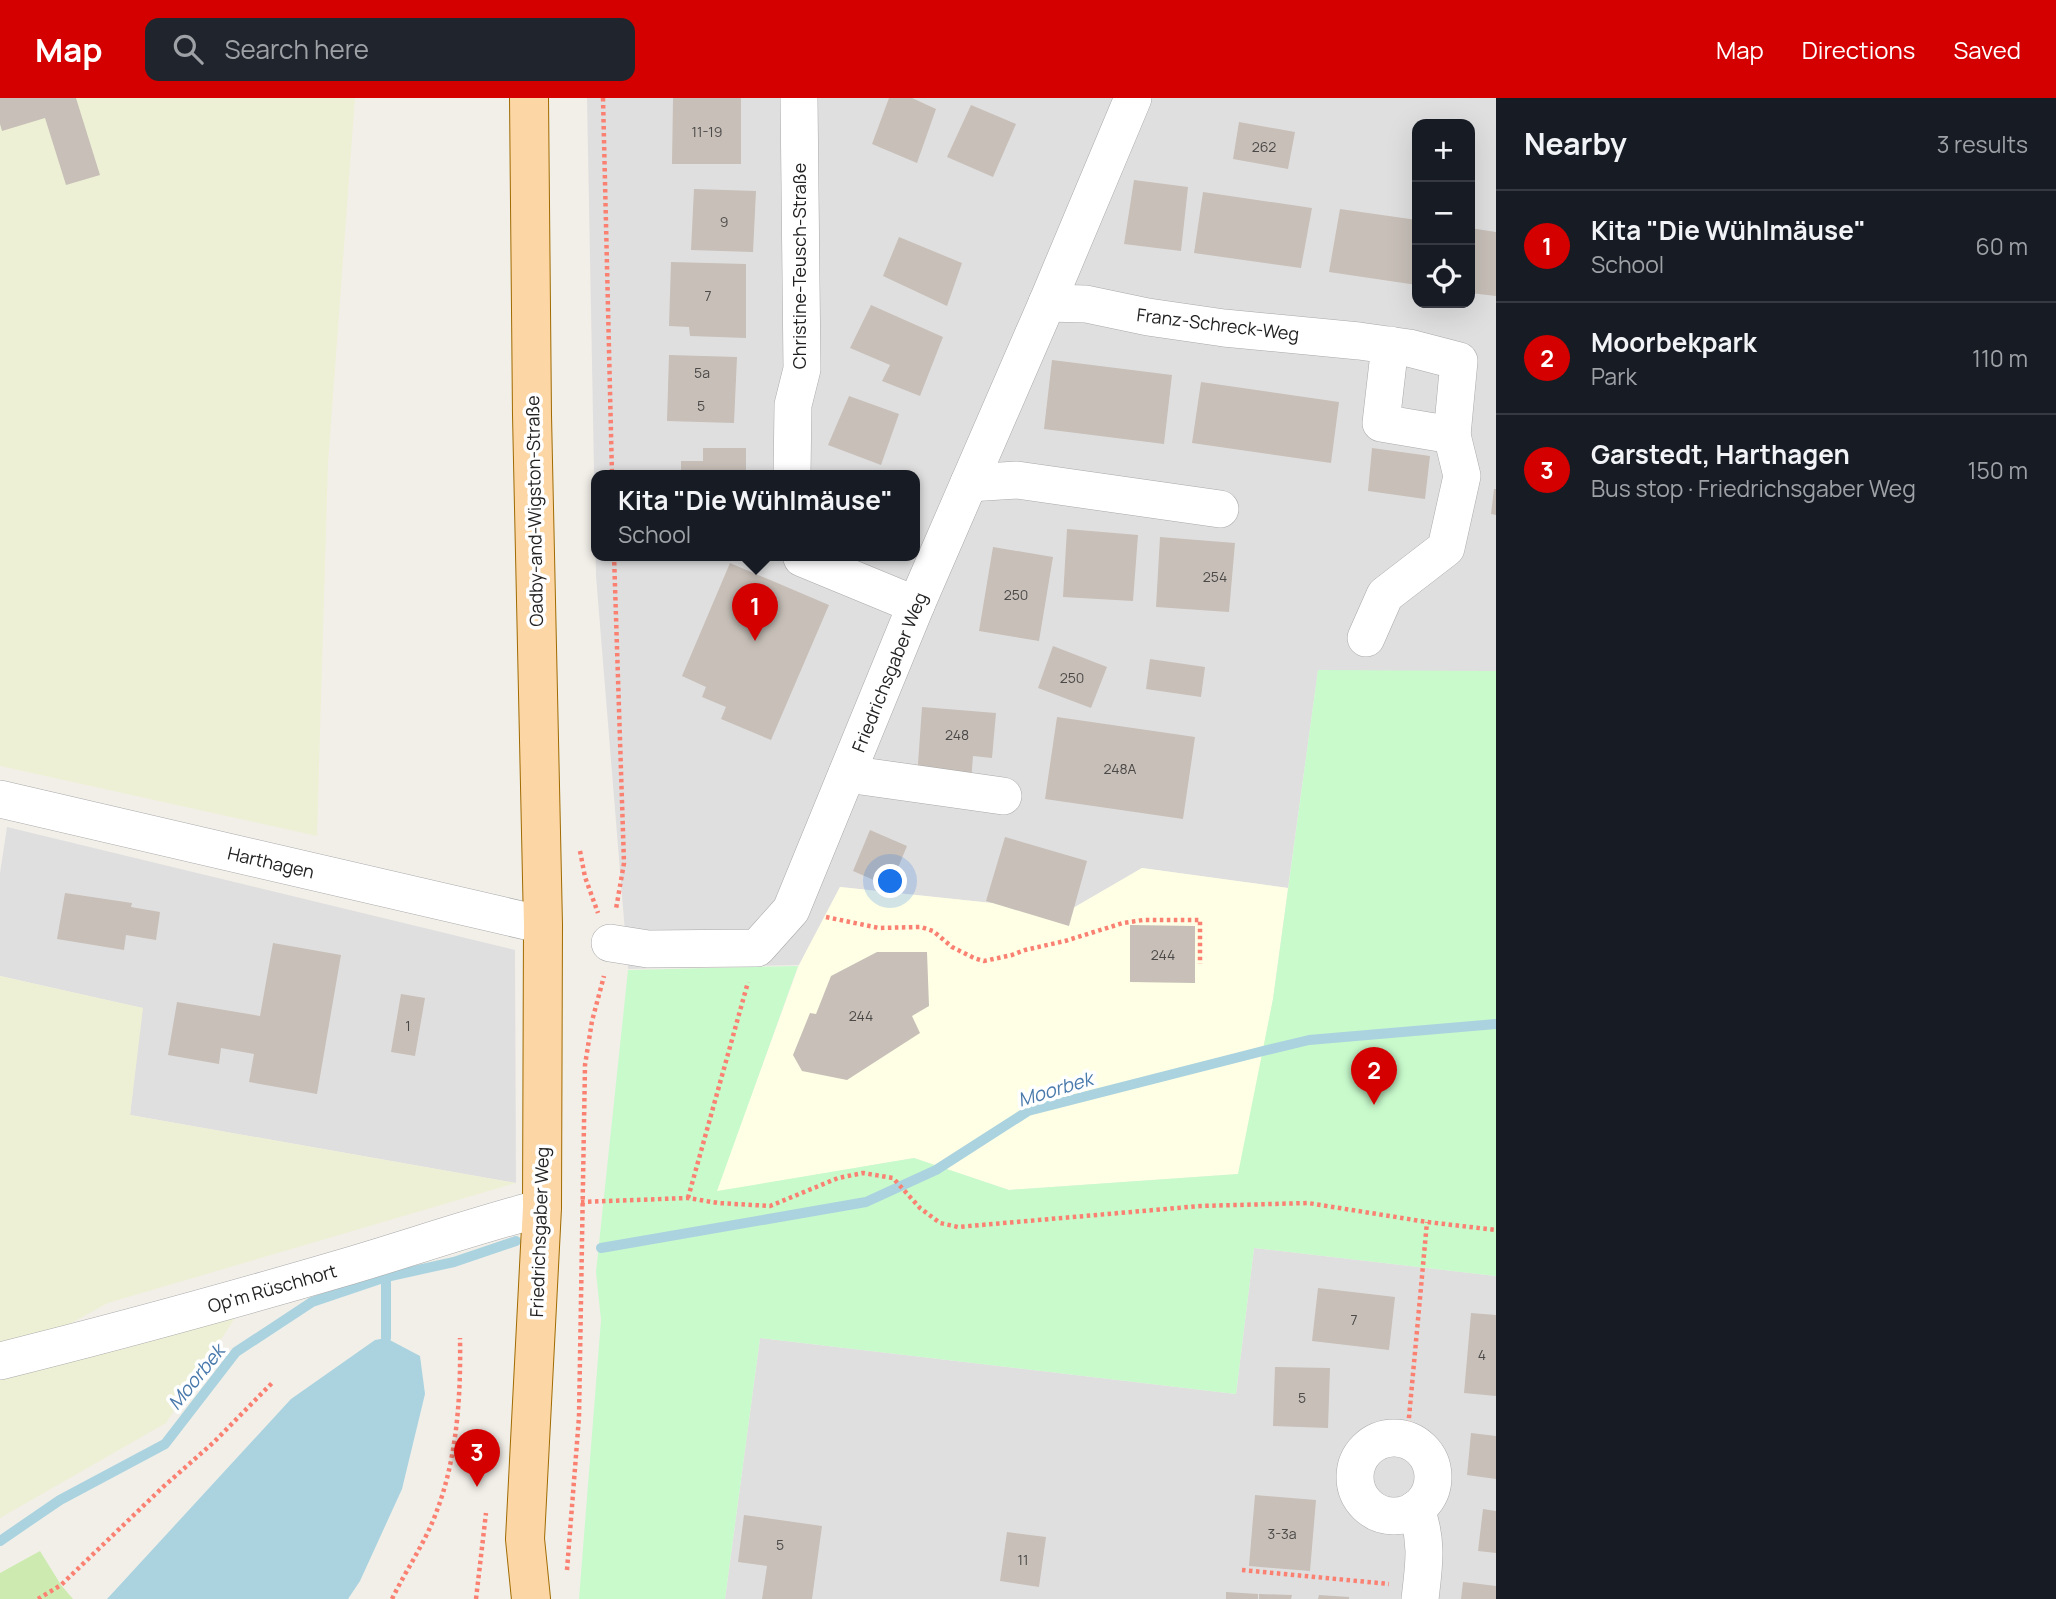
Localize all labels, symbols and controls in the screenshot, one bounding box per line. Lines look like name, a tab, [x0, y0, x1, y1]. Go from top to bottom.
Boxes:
search box	[145, 18, 635, 81]
text: Map	[35, 27, 103, 72]
icon: search	[169, 30, 207, 68]
text: Search here	[225, 31, 369, 67]
text: Map	[1716, 33, 1764, 66]
text: Directions	[1802, 33, 1915, 66]
text: Saved	[1953, 33, 2021, 66]
map controls	[1412, 119, 1475, 308]
button: +	[1412, 119, 1475, 182]
house number: 11-19	[692, 122, 722, 141]
text: Nearby	[1524, 123, 1627, 164]
text: 3 results	[1937, 128, 2028, 160]
house number: 262	[1252, 137, 1276, 156]
street label: Christine-Teusch-Straße	[787, 163, 811, 369]
button: −	[1412, 182, 1475, 245]
house number: 9	[720, 212, 728, 231]
text: Kita "Die Wühlmäuse"	[1591, 212, 1866, 248]
text: 1	[1542, 230, 1552, 262]
text: 60 m	[1976, 230, 2028, 262]
button: locate	[1412, 245, 1475, 308]
text: School	[1591, 248, 1664, 280]
house number: 7	[704, 286, 712, 305]
street label: Franz-Schreck-Weg	[1135, 302, 1301, 346]
text: Moorbekpark	[1591, 324, 1757, 360]
text: 2	[1540, 342, 1554, 374]
text: 110 m	[1972, 342, 2028, 374]
text: Park	[1591, 360, 1637, 392]
house number: 5a	[694, 363, 710, 382]
street label: Oadby-and-Wigston-Straße	[520, 395, 548, 627]
house number: 5	[697, 396, 705, 415]
text: Garstedt, Harthagen	[1591, 436, 1850, 472]
text: 3	[1540, 454, 1554, 486]
text: 150 m	[1968, 454, 2028, 486]
popup	[591, 470, 920, 561]
text: Bus stop · Friedrichsgaber Weg	[1591, 472, 1916, 504]
text: Kita "Die Wühlmäuse"	[618, 482, 893, 518]
text: School	[618, 518, 691, 550]
house number: 254	[1203, 567, 1227, 586]
pin: 1	[732, 583, 778, 641]
house number: 250	[1004, 585, 1028, 604]
street label: Friedrichsgaber Weg	[846, 588, 932, 756]
house number: 250	[1060, 668, 1084, 687]
house number: 248	[945, 725, 969, 744]
house number: 248A	[1104, 759, 1137, 778]
street label: Harthagen	[225, 840, 317, 884]
your location	[873, 864, 907, 898]
house number: 244	[1151, 945, 1175, 964]
house number: 244	[849, 1006, 873, 1025]
house number: 1	[405, 1016, 411, 1035]
pin: 2	[1351, 1047, 1397, 1105]
water label: Moorbek	[1014, 1065, 1098, 1113]
street label: Friedrichsgaber Weg	[524, 1146, 554, 1318]
street label: Op'm Rüschhort	[205, 1258, 339, 1318]
house number: 7	[1350, 1310, 1358, 1329]
water label: Moorbek	[162, 1337, 232, 1415]
house number: 4	[1478, 1345, 1486, 1364]
house number: 5	[1298, 1388, 1306, 1407]
pin: 3	[454, 1429, 500, 1487]
house number: 3-3a	[1267, 1524, 1297, 1543]
house number: 5	[776, 1535, 784, 1554]
house number: 11	[1018, 1550, 1028, 1569]

